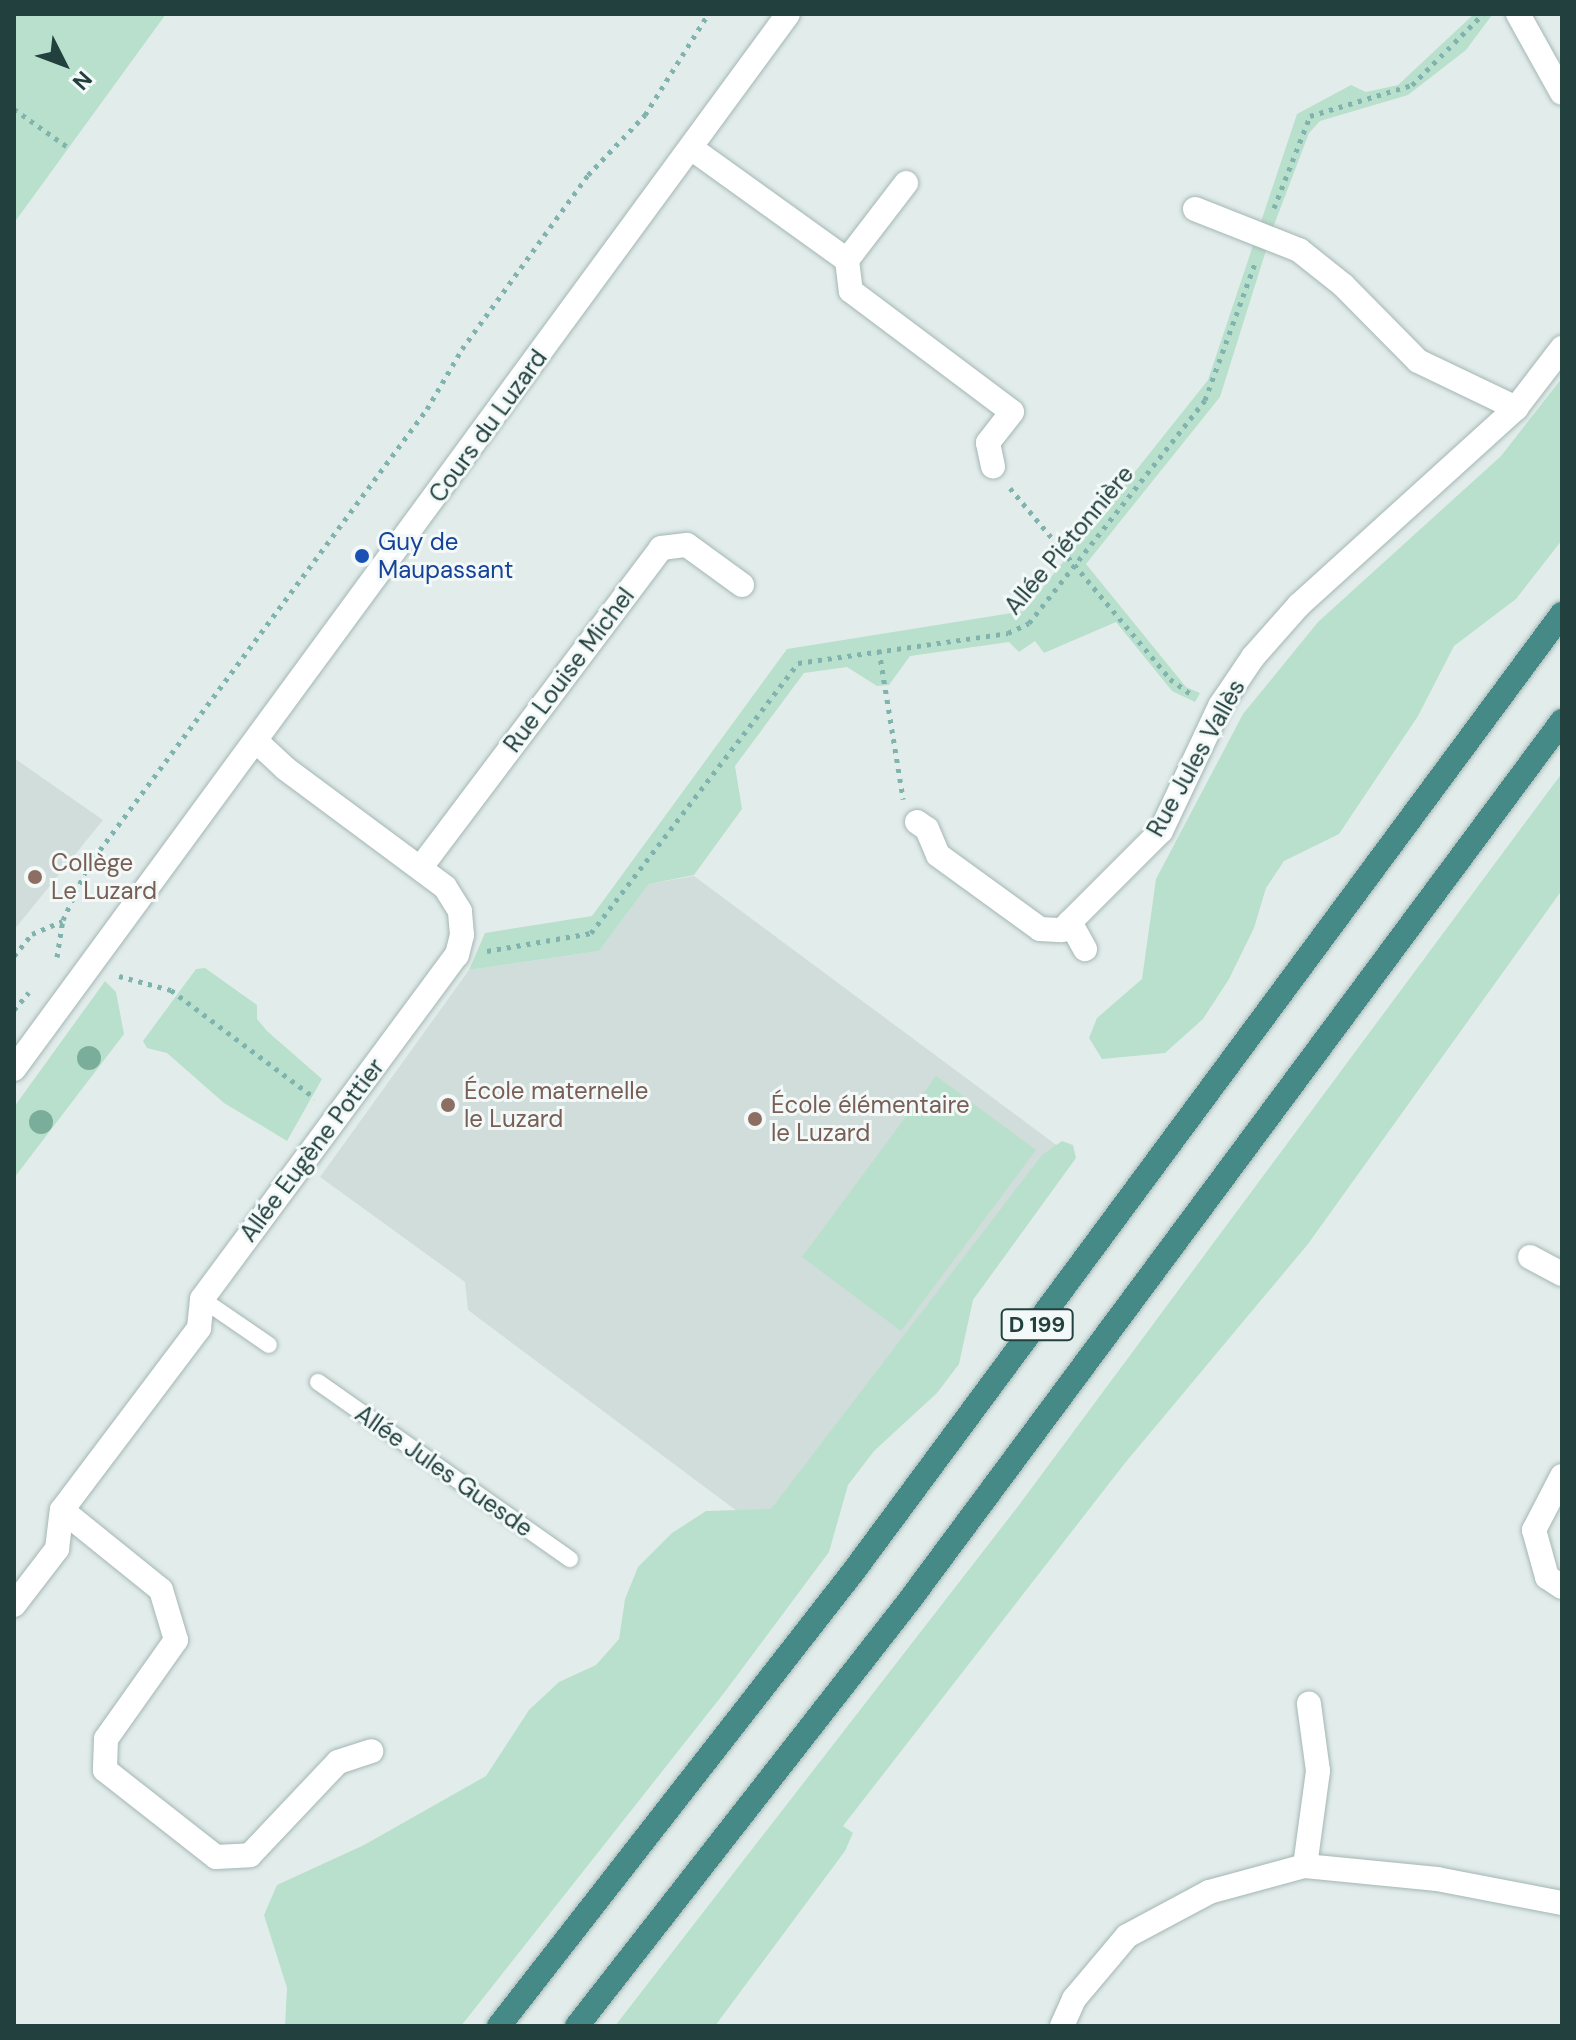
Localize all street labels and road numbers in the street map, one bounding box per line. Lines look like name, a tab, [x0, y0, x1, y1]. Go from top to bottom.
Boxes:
street label: Cours du Luzard	[423, 344, 553, 508]
street label: Allée Piétonnière	[998, 460, 1140, 620]
street label: Rue Louise Michel	[498, 582, 640, 758]
street label: Rue Jules Vallès	[1141, 674, 1251, 842]
street label: Allée Eugène Pottier	[234, 1053, 390, 1247]
road number: D 199	[999, 1307, 1075, 1343]
street label: Allée Jules Guesde	[350, 1399, 538, 1543]

